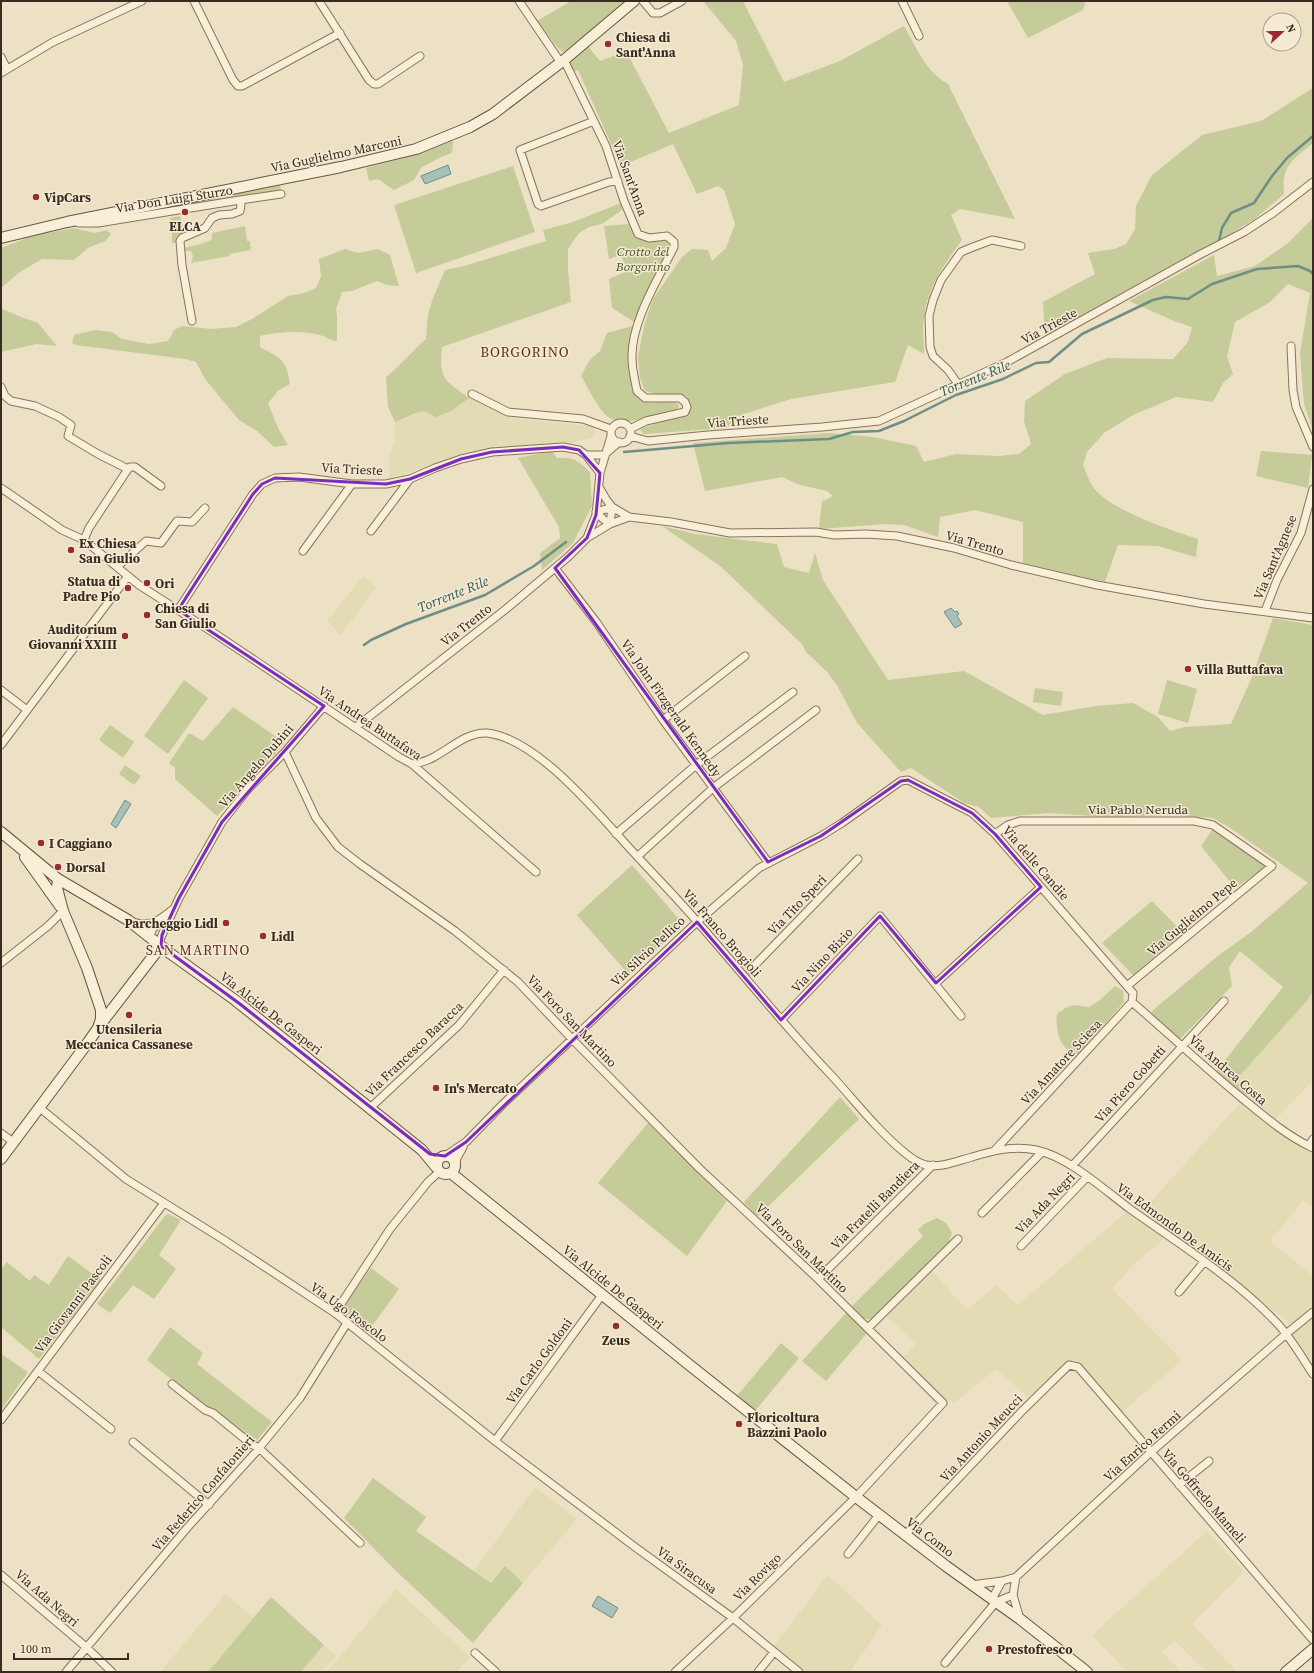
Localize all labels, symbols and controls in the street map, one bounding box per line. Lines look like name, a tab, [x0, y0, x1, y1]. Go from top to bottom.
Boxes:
north arrow	[1262, 12, 1302, 52]
text: N	[1282, 22, 1299, 35]
place label: Chiesa di Sant'Anna	[616, 29, 676, 61]
marker: Chiesa di Sant'Anna	[603, 39, 613, 49]
street label: Via Guglielmo Marconi	[269, 132, 403, 176]
street label: Via Sant'Anna	[608, 138, 652, 219]
street label: Via Don Luigi Sturzo	[114, 181, 234, 217]
place label: VipCars	[44, 189, 91, 206]
marker: VipCars	[31, 192, 41, 202]
marker: ELCA	[180, 207, 190, 217]
place label: ELCA	[169, 218, 201, 235]
park label: Crotto del Borgorino	[615, 243, 670, 275]
street label: Via Trieste	[1018, 303, 1080, 348]
district label: BORGORINO	[480, 342, 570, 362]
water label: Torrente Rile	[936, 355, 1014, 401]
street label: Via Trieste	[707, 410, 770, 432]
street label: Via Trieste	[321, 459, 384, 479]
street label: Via Sant'Agnese	[1249, 512, 1301, 602]
street label: Via Trento	[944, 527, 1006, 559]
place label: Ex Chiesa San Giulio	[79, 535, 140, 567]
marker: Ex Chiesa San Giulio	[66, 545, 76, 555]
water label: Torrente Rile	[414, 571, 492, 617]
place label: Statua di Padre Pio	[63, 573, 120, 605]
place label: Ori	[155, 575, 174, 592]
marker: Ori	[142, 578, 152, 588]
marker: Statua di Padre Pio	[123, 583, 133, 593]
place label: Chiesa di San Giulio	[155, 600, 216, 632]
street label: Via Trento	[437, 600, 495, 650]
marker: Chiesa di San Giulio	[142, 610, 152, 620]
place label: Auditorium Giovanni XXIII	[28, 621, 117, 653]
marker: Auditorium Giovanni XXIII	[120, 631, 130, 641]
street label: Via John Fitzgerald Kennedy	[617, 636, 725, 781]
place label: Villa Buttafava	[1196, 661, 1283, 678]
marker: Villa Buttafava	[1183, 664, 1193, 674]
street label: Via Andrea Buttafava	[315, 682, 426, 764]
street label: Via Angelo Dubini	[215, 721, 297, 811]
street label: Via Pablo Neruda	[1088, 801, 1189, 818]
street label: Via delle Candie	[999, 822, 1073, 904]
place label: I Caggiano	[49, 835, 112, 852]
marker: I Caggiano	[36, 838, 46, 848]
place label: Dorsal	[66, 859, 105, 876]
marker: Dorsal	[53, 862, 63, 872]
street label: Via Tito Speri	[764, 871, 830, 939]
street label: Via Guglielmo Pepe	[1143, 874, 1241, 960]
street label: Via Franco Brogioli	[679, 885, 765, 981]
street label: Via Silvio Pellico	[607, 912, 689, 990]
place label: Parcheggio Lidl	[125, 915, 218, 932]
marker: Parcheggio Lidl	[221, 918, 231, 928]
street label: Via Nino Bixio	[787, 924, 857, 996]
place label: Lidl	[271, 928, 295, 945]
marker: Lidl	[258, 931, 268, 941]
district label: SAN MARTINO	[146, 940, 250, 960]
street label: Via Alcide De Gasperi	[216, 968, 326, 1058]
street label: Via Foro San Martino	[523, 971, 621, 1071]
street label: Via Francesco Baracca	[361, 997, 467, 1100]
marker: Utensileria Meccanica Cassanese	[124, 1010, 134, 1020]
street label: Via Amatore Sciesa	[1017, 1015, 1105, 1108]
place label: Utensileria Meccanica Cassanese	[65, 1021, 193, 1053]
street label: Via Andrea Costa	[1185, 1031, 1271, 1109]
street label: Via Piero Gobetti	[1091, 1042, 1169, 1126]
place label: In's Mercato	[444, 1080, 517, 1097]
marker: In's Mercato	[431, 1083, 441, 1093]
street label: Via Fratelli Bandiera	[827, 1157, 923, 1253]
street label: Via Ada Negri	[1011, 1168, 1079, 1237]
street label: Via Edmondo De Amicis	[1113, 1179, 1237, 1275]
street label: Via Foro San Martino	[752, 1199, 852, 1297]
street label: Via Alcide De Gasperi	[559, 1241, 667, 1333]
street label: Via Giovanni Pascoli	[31, 1252, 115, 1356]
street label: Via Ugo Foscolo	[307, 1278, 391, 1346]
street label: Via Carlo Goldoni	[502, 1315, 576, 1407]
marker: Zeus	[611, 1321, 621, 1331]
place label: Zeus	[602, 1332, 630, 1349]
street label: Via Antonio Meucci	[936, 1391, 1026, 1485]
street label: Via Enrico Fermi	[1100, 1407, 1184, 1485]
place label: Floricoltura Bazzini Paolo	[747, 1409, 827, 1441]
marker: Floricoltura Bazzini Paolo	[734, 1419, 744, 1429]
street label: Via Federico Confalonieri	[148, 1431, 258, 1555]
street label: Via Goffredo Mameli	[1158, 1445, 1250, 1547]
street label: Via Como	[902, 1513, 958, 1561]
street label: Via Siracusa	[653, 1542, 721, 1598]
street label: Via Rovigo	[729, 1549, 785, 1605]
street label: Via Ada Negri	[12, 1566, 83, 1631]
scale bar	[14, 1635, 128, 1661]
text: 100 m	[20, 1641, 52, 1657]
place label: Prestofresco	[997, 1641, 1073, 1658]
marker: Prestofresco	[984, 1644, 994, 1654]

